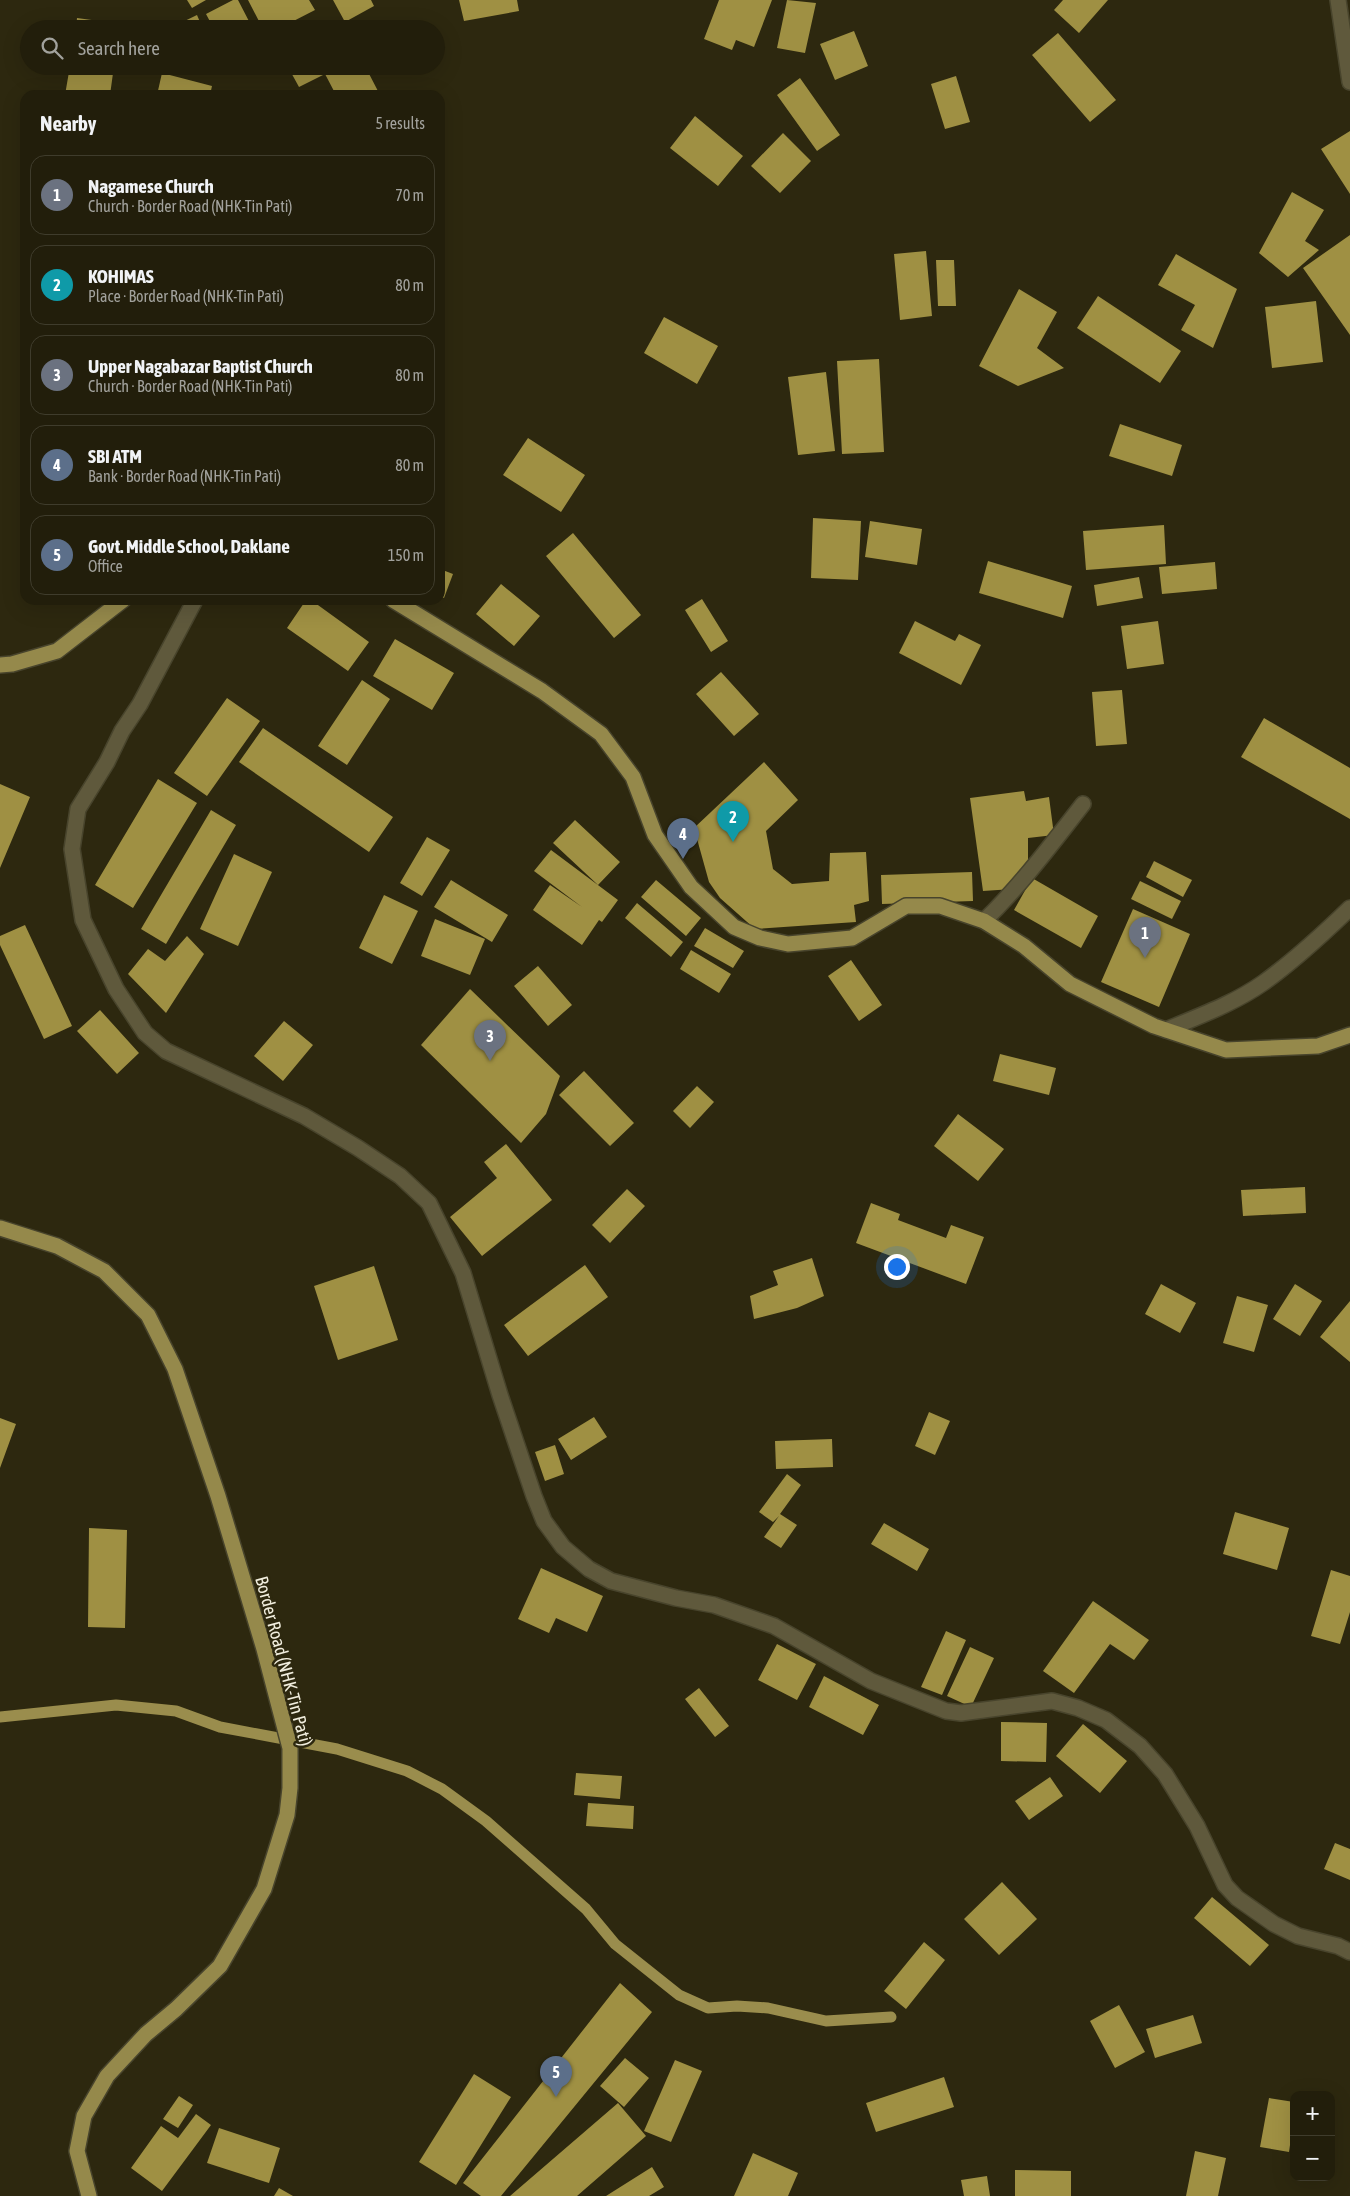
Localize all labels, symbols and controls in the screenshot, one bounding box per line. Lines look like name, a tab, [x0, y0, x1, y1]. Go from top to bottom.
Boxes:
search box	[20, 20, 445, 75]
icon: search	[38, 34, 66, 62]
text: Search here	[78, 37, 160, 59]
text: Nearby	[40, 111, 96, 135]
text: 5 results	[375, 114, 425, 132]
text: Nagamese Church	[88, 175, 214, 197]
text: 1	[53, 186, 61, 204]
text: 70 m	[395, 186, 424, 204]
text: Church · Border Road (NHK-Tin Pati)	[88, 197, 292, 215]
text: KOHIMAS	[88, 265, 154, 287]
text: 2	[53, 276, 61, 294]
text: 80 m	[395, 276, 424, 294]
text: Place · Border Road (NHK-Tin Pati)	[88, 287, 284, 305]
text: Upper Nagabazar Baptist Church	[88, 355, 313, 377]
text: 3	[53, 366, 61, 384]
text: 80 m	[395, 366, 424, 384]
text: Church · Border Road (NHK-Tin Pati)	[88, 377, 292, 395]
text: SBI ATM	[88, 445, 142, 467]
text: 4	[53, 456, 61, 474]
text: 80 m	[395, 456, 424, 474]
text: Bank · Border Road (NHK-Tin Pati)	[88, 467, 281, 485]
text: Govt. Middle School, Daklane	[88, 535, 290, 557]
text: 5	[53, 546, 61, 564]
text: 150 m	[388, 546, 424, 564]
text: Office	[88, 557, 123, 575]
pin: 2	[717, 801, 749, 842]
pin: 4	[667, 818, 699, 859]
pin: 1	[1129, 917, 1161, 958]
pin: 3	[474, 1020, 506, 1061]
your location	[884, 1254, 910, 1280]
street label: Border Road (NHK-Tin Pati)	[251, 1574, 317, 1748]
pin: 5	[540, 2056, 572, 2097]
map controls	[1290, 2091, 1335, 2181]
button: +	[1290, 2091, 1335, 2136]
button: −	[1290, 2136, 1335, 2181]

